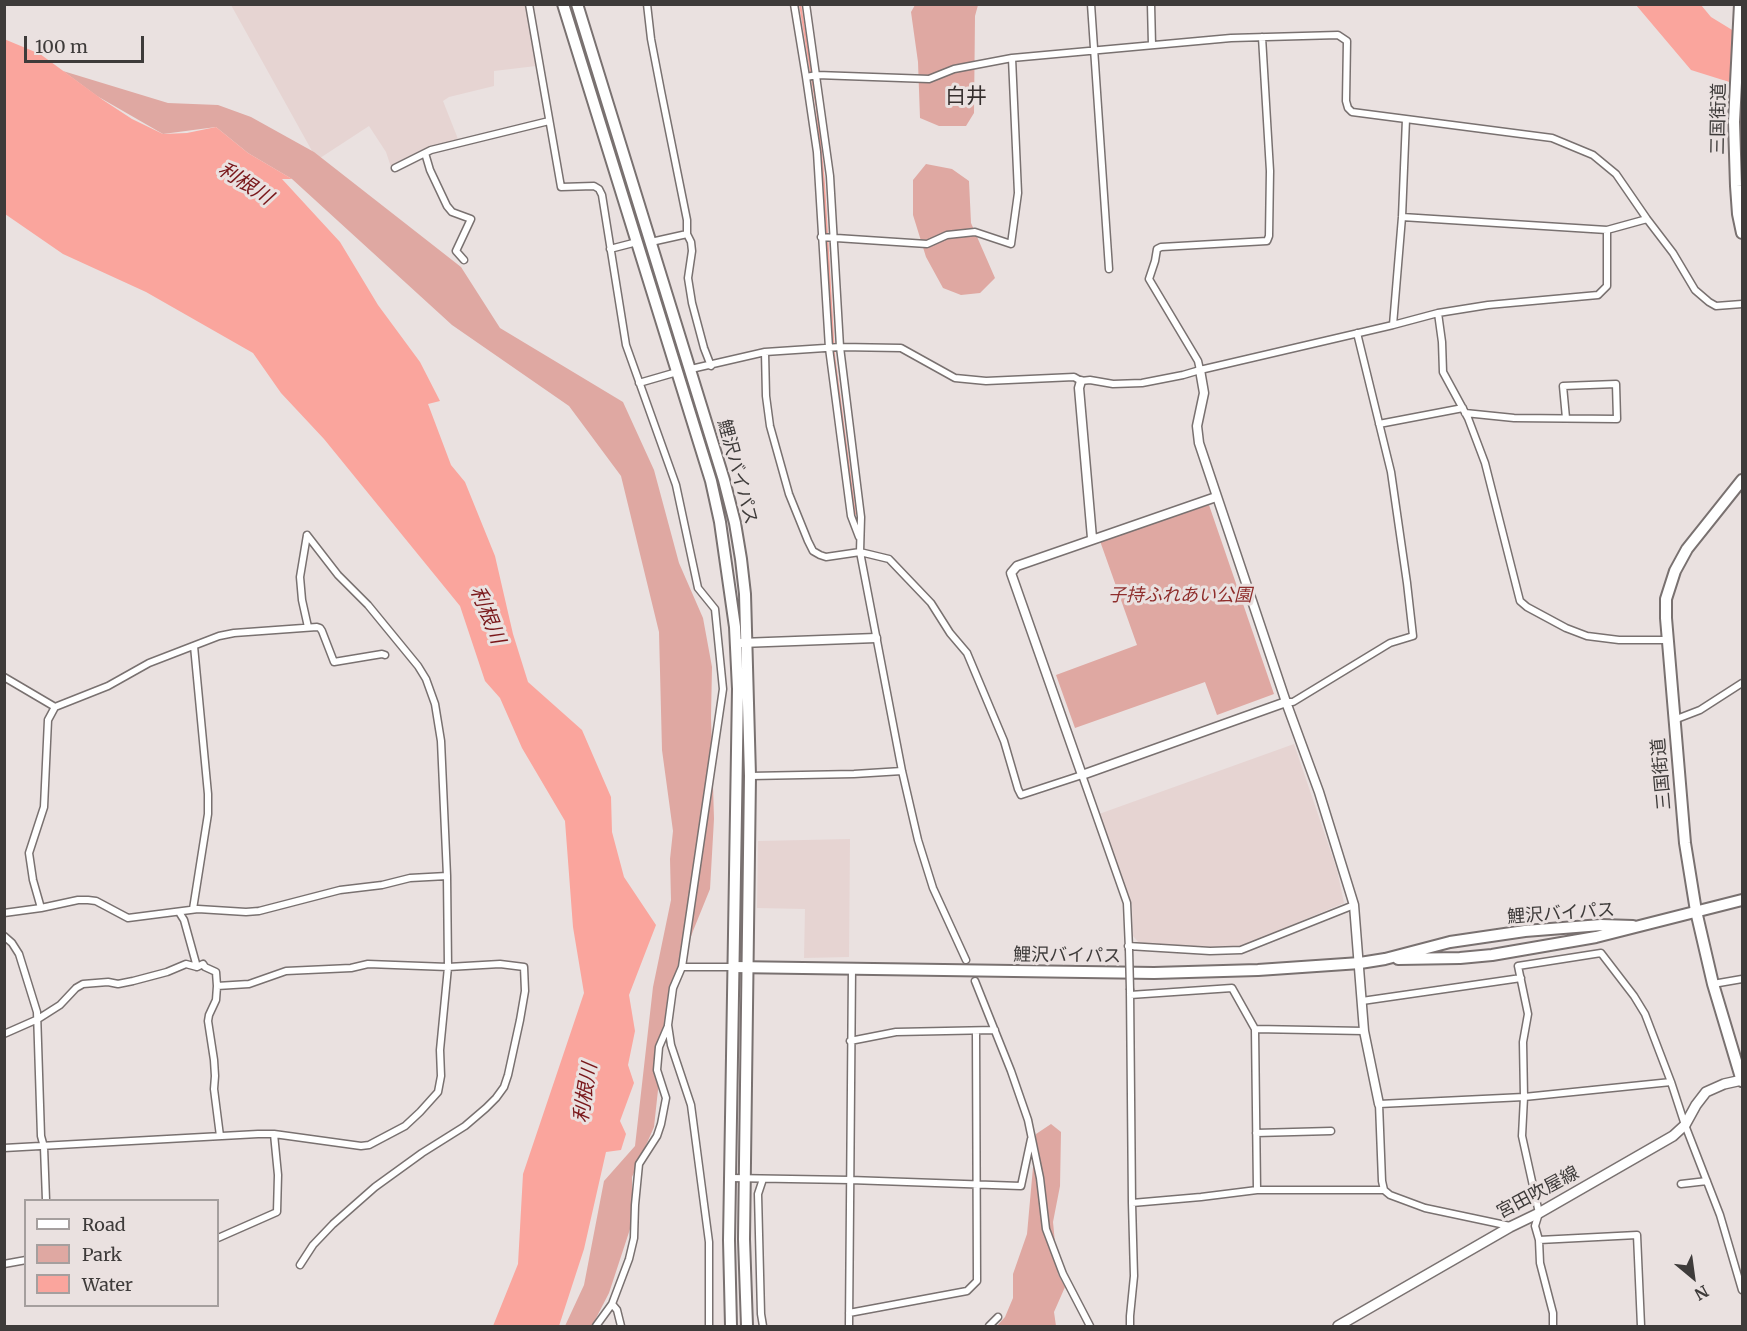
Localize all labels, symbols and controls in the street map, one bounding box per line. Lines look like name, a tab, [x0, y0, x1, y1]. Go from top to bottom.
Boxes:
scale bar	[27, 24, 147, 62]
text: 100 m	[35, 35, 88, 58]
street label: 三国街道	[1708, 83, 1730, 155]
district label: 白井	[945, 84, 987, 110]
water label: 利根川	[213, 158, 277, 210]
street label: 鯉沢バイパス	[713, 417, 761, 527]
water label: 利根川	[465, 583, 509, 647]
park label: 子持ふれあい公園	[1108, 585, 1252, 607]
street label: 三国街道	[1648, 737, 1676, 811]
street label: 鯉沢バイパス	[1506, 899, 1616, 929]
street label: 鯉沢バイパス	[1013, 944, 1121, 968]
water label: 利根川	[569, 1061, 603, 1125]
street label: 宮田吹屋線	[1493, 1162, 1583, 1224]
legend	[24, 1199, 219, 1307]
text: Road	[82, 1213, 126, 1236]
text: Park	[82, 1243, 122, 1266]
north arrow	[1663, 1247, 1723, 1307]
text: Water	[82, 1273, 133, 1296]
text: N	[1691, 1281, 1712, 1305]

